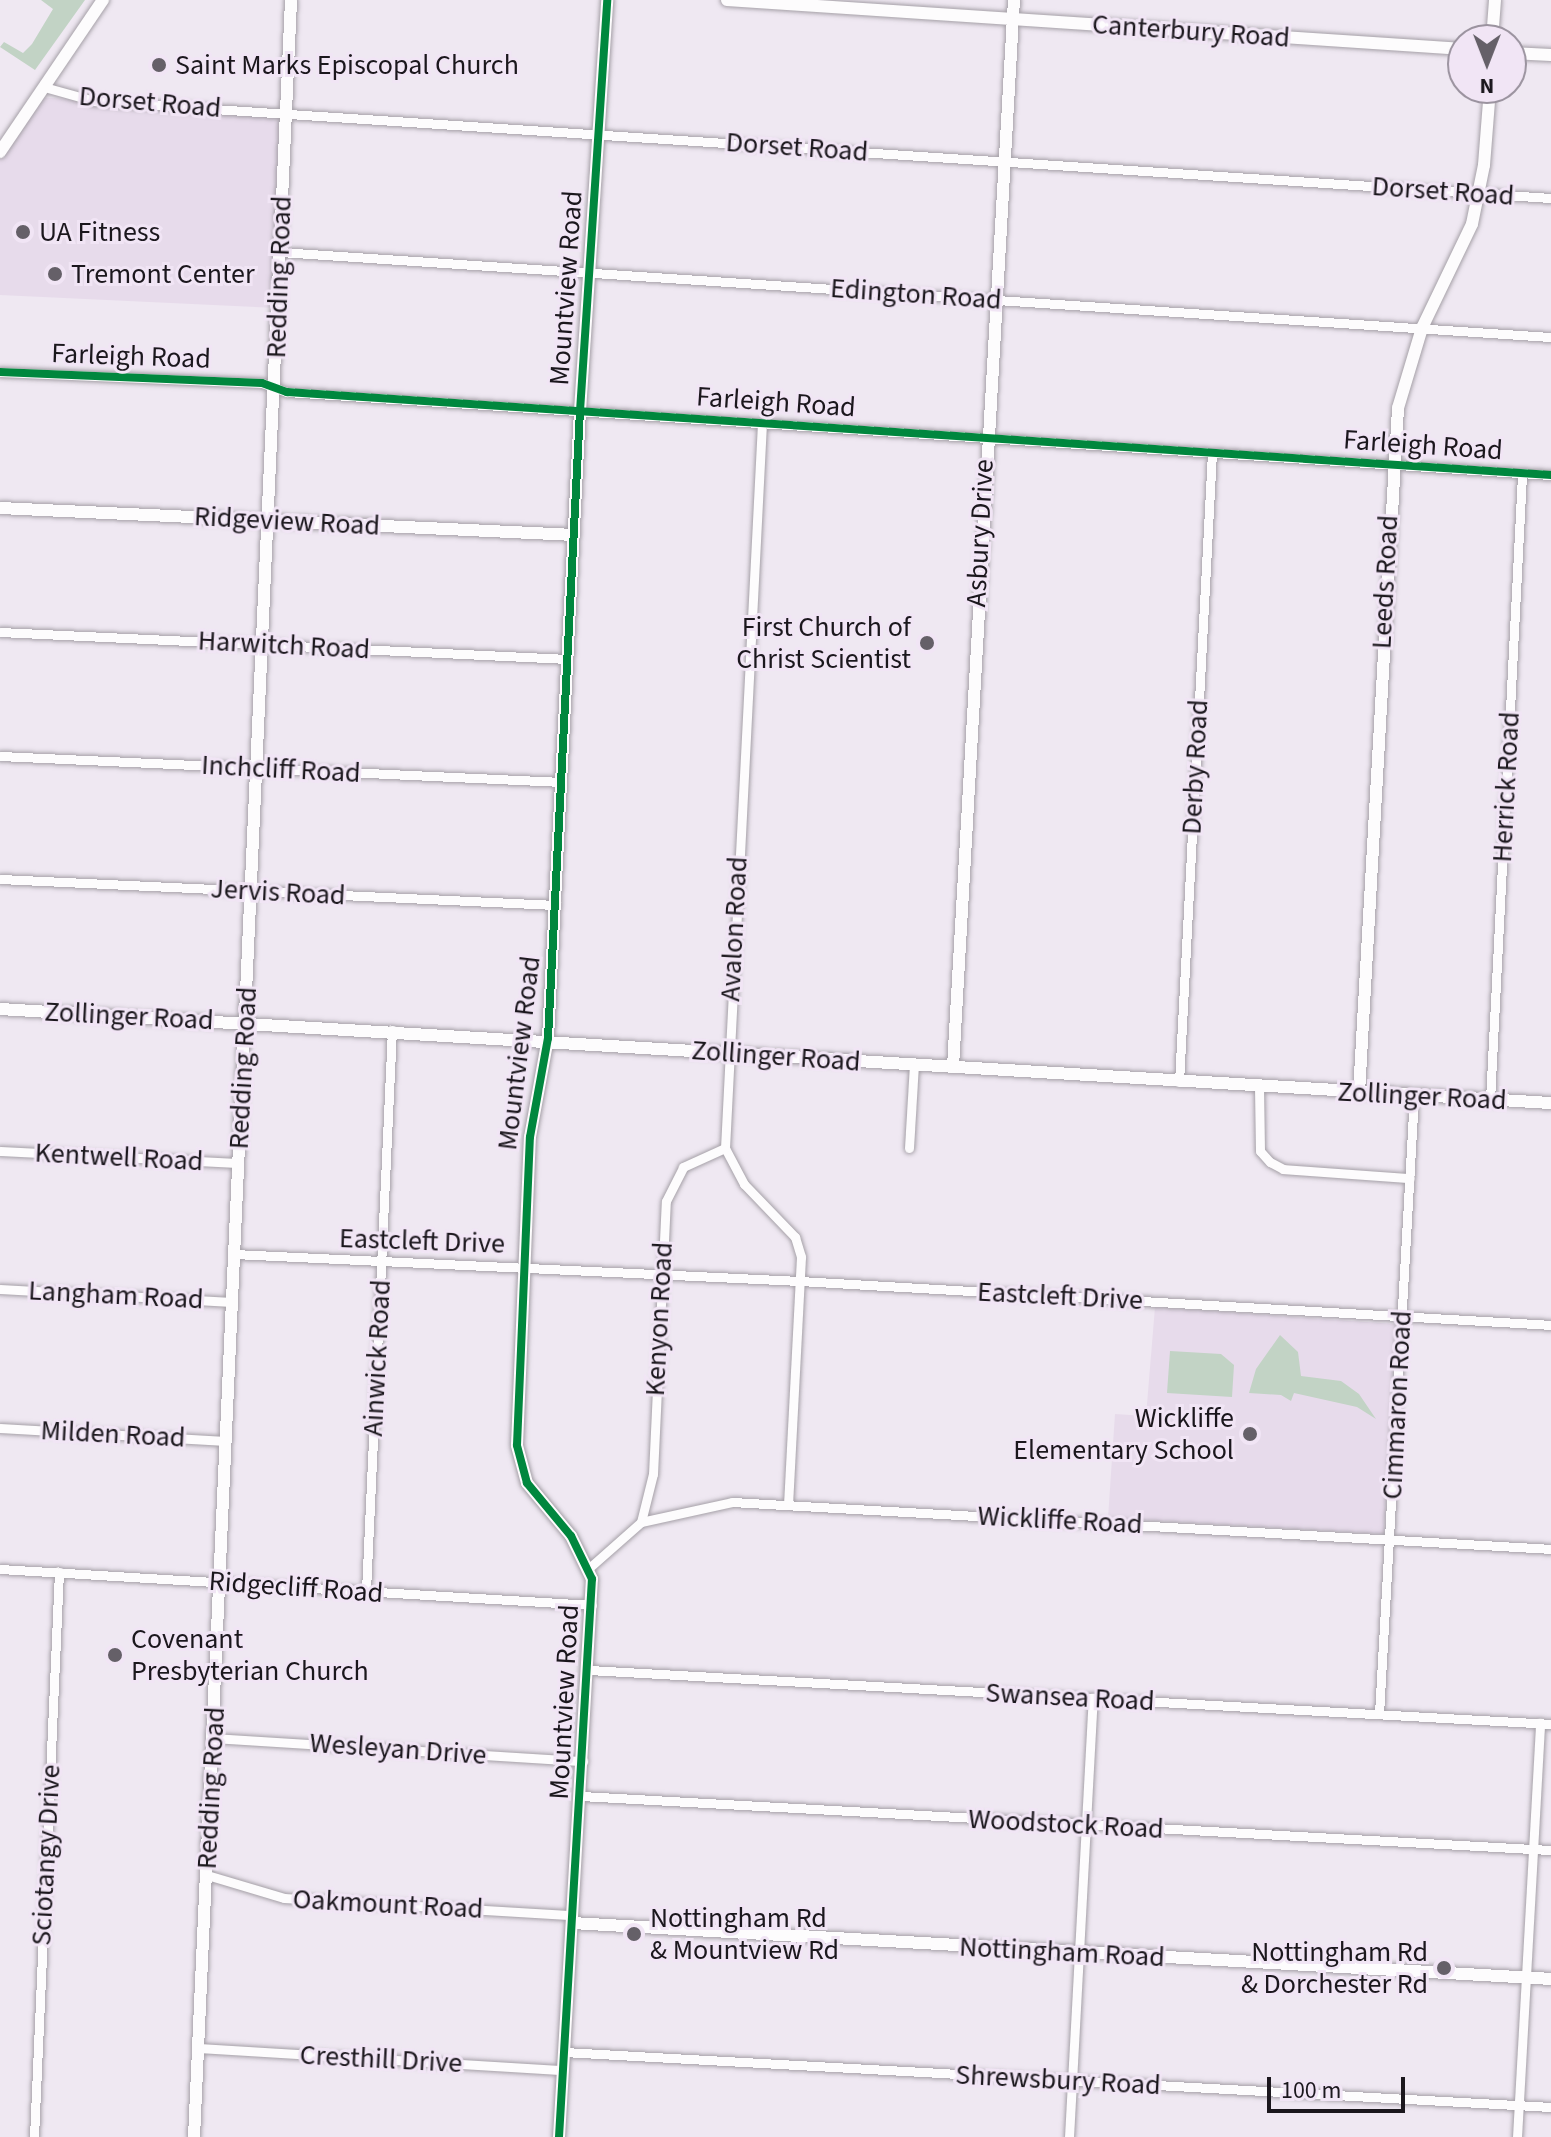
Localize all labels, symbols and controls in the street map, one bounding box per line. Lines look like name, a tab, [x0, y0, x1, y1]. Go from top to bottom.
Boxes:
street label: Canterbury Road	[1091, 7, 1291, 55]
north arrow	[1447, 24, 1527, 104]
place label: Saint Marks Episcopal Church	[175, 48, 519, 82]
marker: Saint Marks Episcopal Church	[150, 56, 168, 74]
text: N	[1480, 70, 1494, 102]
street label: Dorset Road	[78, 79, 222, 125]
street label: Dorset Road	[725, 125, 869, 169]
street label: Dorset Road	[1371, 169, 1515, 213]
street label: Mountview Road	[542, 189, 590, 387]
street label: Redding Road	[259, 195, 299, 359]
place label: UA Fitness	[39, 215, 160, 249]
marker: UA Fitness	[14, 223, 32, 241]
place label: Tremont Center	[71, 257, 255, 291]
marker: Tremont Center	[46, 265, 64, 283]
street label: Edington Road	[829, 271, 1003, 317]
street label: Farleigh Road	[51, 336, 211, 376]
street label: Farleigh Road	[695, 380, 857, 424]
street label: Farleigh Road	[1342, 423, 1504, 467]
street label: Asbury Drive	[959, 458, 1001, 608]
street label: Ridgeview Road	[193, 499, 381, 543]
street label: Leeds Road	[1365, 514, 1405, 650]
place label: First Church of Christ Scientist	[736, 610, 911, 676]
street label: Harwitch Road	[197, 624, 371, 666]
marker: First Church of Christ Scientist	[918, 634, 936, 652]
street label: Derby Road	[1175, 699, 1215, 835]
street label: Herrick Road	[1485, 711, 1527, 863]
street label: Inchcliff Road	[201, 748, 361, 790]
street label: Avalon Road	[713, 856, 755, 1002]
street label: Jervis Road	[210, 872, 346, 912]
street label: Mountview Road	[490, 954, 548, 1152]
street label: Redding Road	[222, 986, 264, 1150]
street label: Zollinger Road	[44, 995, 214, 1037]
street label: Zollinger Road	[690, 1033, 862, 1079]
street label: Zollinger Road	[1337, 1075, 1507, 1117]
street label: Kentwell Road	[34, 1136, 204, 1178]
street label: Eastcleft Drive	[339, 1221, 505, 1261]
street label: Kenyon Road	[638, 1241, 680, 1397]
street label: Langham Road	[28, 1274, 204, 1316]
street label: Eastcleft Drive	[976, 1275, 1144, 1317]
street label: Ainwick Road	[356, 1279, 398, 1437]
street label: Cimmaron Road	[1375, 1310, 1419, 1500]
place label: Wickliffe Elementary School	[1013, 1401, 1234, 1467]
street label: Milden Road	[40, 1413, 186, 1455]
marker: Wickliffe Elementary School	[1241, 1425, 1259, 1443]
street label: Wickliffe Road	[977, 1499, 1143, 1541]
street label: Ridgecliff Road	[208, 1564, 384, 1610]
street label: Mountview Road	[542, 1604, 586, 1800]
place label: Covenant Presbyterian Church	[131, 1622, 369, 1688]
marker: Covenant Presbyterian Church	[106, 1646, 124, 1664]
street label: Swansea Road	[985, 1676, 1155, 1718]
street label: Redding Road	[190, 1706, 232, 1870]
street label: Wesleyan Drive	[309, 1726, 487, 1772]
street label: Sciotangy Drive	[24, 1763, 68, 1947]
street label: Woodstock Road	[967, 1802, 1165, 1846]
street label: Oakmount Road	[292, 1882, 484, 1926]
place label: Nottingham Rd & Mountview Rd	[650, 1901, 839, 1967]
marker: Nottingham Rd & Mountview Rd	[625, 1925, 643, 1943]
street label: Nottingham Road	[958, 1930, 1166, 1974]
place label: Nottingham Rd & Dorchester Rd	[1241, 1935, 1428, 2001]
marker: Nottingham Rd & Dorchester Rd	[1435, 1959, 1453, 1977]
street label: Cresthill Drive	[299, 2038, 463, 2080]
street label: Shrewsbury Road	[955, 2058, 1161, 2102]
scale bar	[1271, 2061, 1409, 2111]
text: 100 m	[1281, 2073, 1341, 2108]

